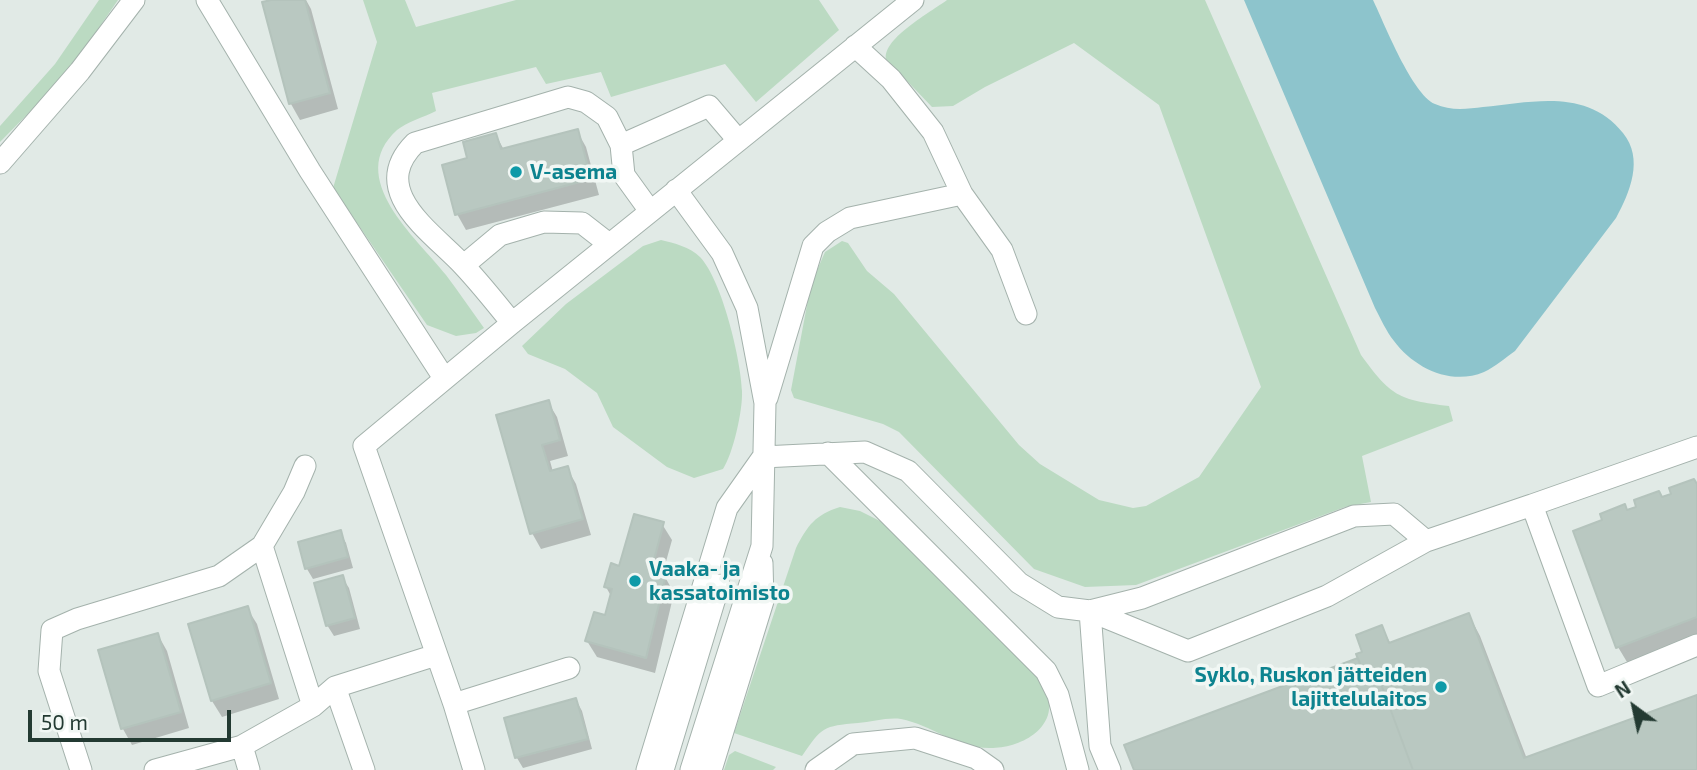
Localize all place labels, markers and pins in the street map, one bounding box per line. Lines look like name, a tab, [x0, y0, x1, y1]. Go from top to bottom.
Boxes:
place label: V-asema	[530, 159, 617, 185]
marker: V-asema	[508, 164, 524, 180]
place label: Vaaka- ja kassatoimisto	[649, 556, 790, 606]
marker: Vaaka- ja kassatoimisto	[627, 573, 643, 589]
place label: Syklo, Ruskon jätteiden lajittelulaitos	[1195, 662, 1427, 712]
marker: Syklo, Ruskon jätteiden lajittelulaitos	[1433, 679, 1449, 695]

